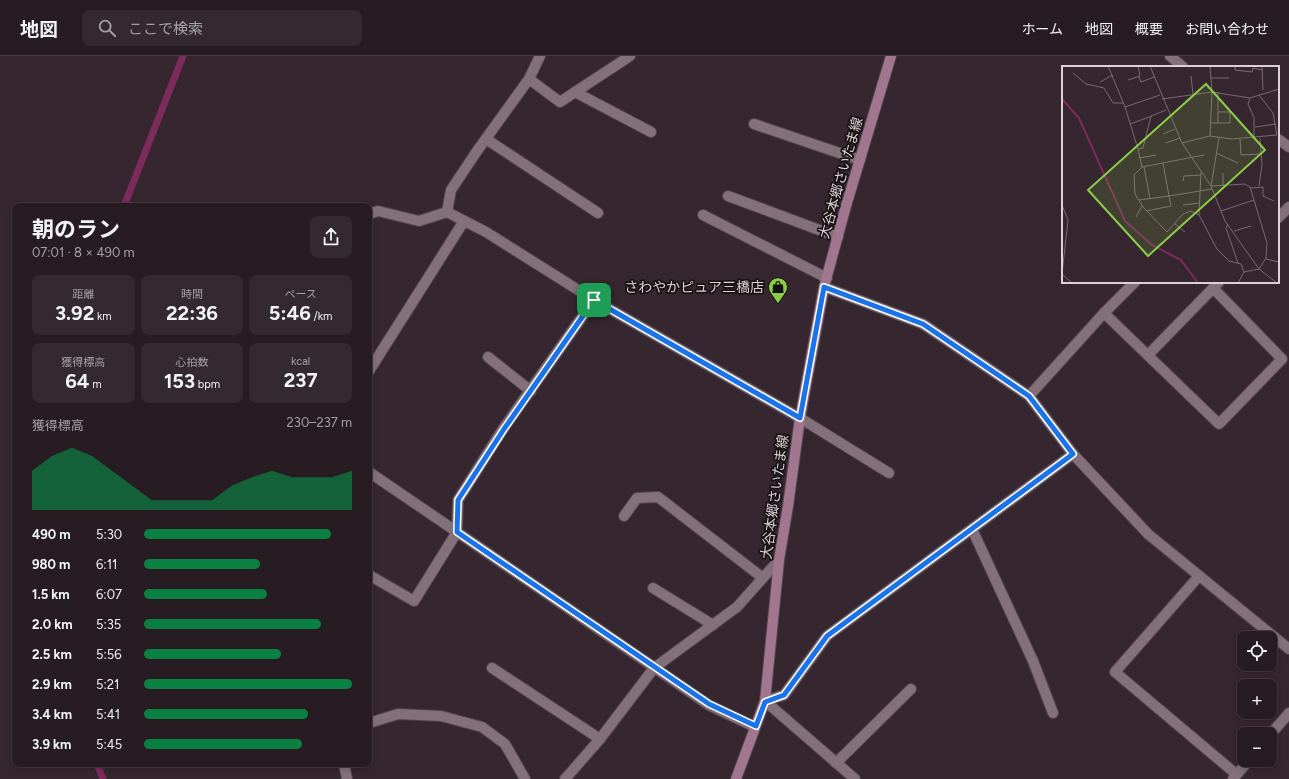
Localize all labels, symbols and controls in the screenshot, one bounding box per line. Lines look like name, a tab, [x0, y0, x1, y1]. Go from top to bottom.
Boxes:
search box	[82, 10, 362, 46]
icon: search	[96, 17, 118, 39]
text: 地図	[20, 18, 58, 41]
text: ここで検索	[128, 20, 203, 38]
text: ホーム	[1021, 21, 1063, 38]
text: 地図	[1085, 21, 1113, 38]
text: 概要	[1135, 21, 1163, 38]
text: お問い合わせ	[1185, 21, 1269, 38]
inset map	[1062, 66, 1279, 283]
street label: 大谷本郷さいたま線	[816, 115, 866, 241]
text: 朝のラン	[32, 216, 120, 243]
button: share	[310, 216, 352, 258]
text: 07:01 · 8 × 490 m	[32, 245, 135, 260]
shop icon: さわやかピュア三橋店	[767, 276, 789, 304]
place label: さわやかピュア三橋店	[624, 279, 764, 296]
pin	[577, 283, 611, 317]
text: 距離	[72, 288, 94, 301]
text: 時間	[181, 288, 203, 301]
text: ペース	[284, 288, 317, 301]
icon: arrive	[583, 289, 605, 311]
text: 3.92	[55, 301, 94, 325]
text: 22:36	[166, 301, 218, 325]
text: 5:46	[269, 301, 311, 325]
text: km	[94, 310, 112, 323]
text: /km	[311, 310, 332, 323]
text: kcal	[291, 355, 310, 368]
text: 獲得標高	[61, 356, 105, 369]
text: 心拍数	[175, 356, 208, 369]
text: 237	[284, 368, 318, 392]
text: 64	[65, 369, 89, 393]
text: 153	[164, 369, 195, 393]
text: m	[89, 378, 102, 391]
text: bpm	[195, 378, 220, 391]
text: 230–237 m	[287, 415, 352, 430]
text: 獲得標高	[32, 418, 84, 433]
street label: 大谷本郷さいたま線	[758, 434, 792, 560]
text: 490 m	[32, 527, 71, 542]
text: 5:30	[96, 527, 122, 542]
text: 980 m	[32, 557, 70, 572]
text: 6:11	[96, 557, 117, 572]
text: 1.5 km	[32, 587, 70, 602]
text: 6:07	[96, 587, 122, 602]
text: 2.0 km	[32, 617, 73, 632]
text: 5:35	[96, 617, 121, 632]
map controls	[1237, 631, 1277, 767]
button: locate	[1237, 631, 1277, 671]
text: 2.5 km	[32, 647, 72, 662]
text: 5:56	[96, 647, 122, 662]
text: 2.9 km	[32, 677, 72, 692]
text: 5:21	[96, 677, 119, 692]
button: +	[1237, 679, 1277, 719]
text: 3.4 km	[32, 707, 72, 722]
text: 5:41	[96, 707, 120, 722]
button: −	[1237, 727, 1277, 767]
text: 3.9 km	[32, 737, 71, 752]
text: 5:45	[96, 737, 122, 752]

